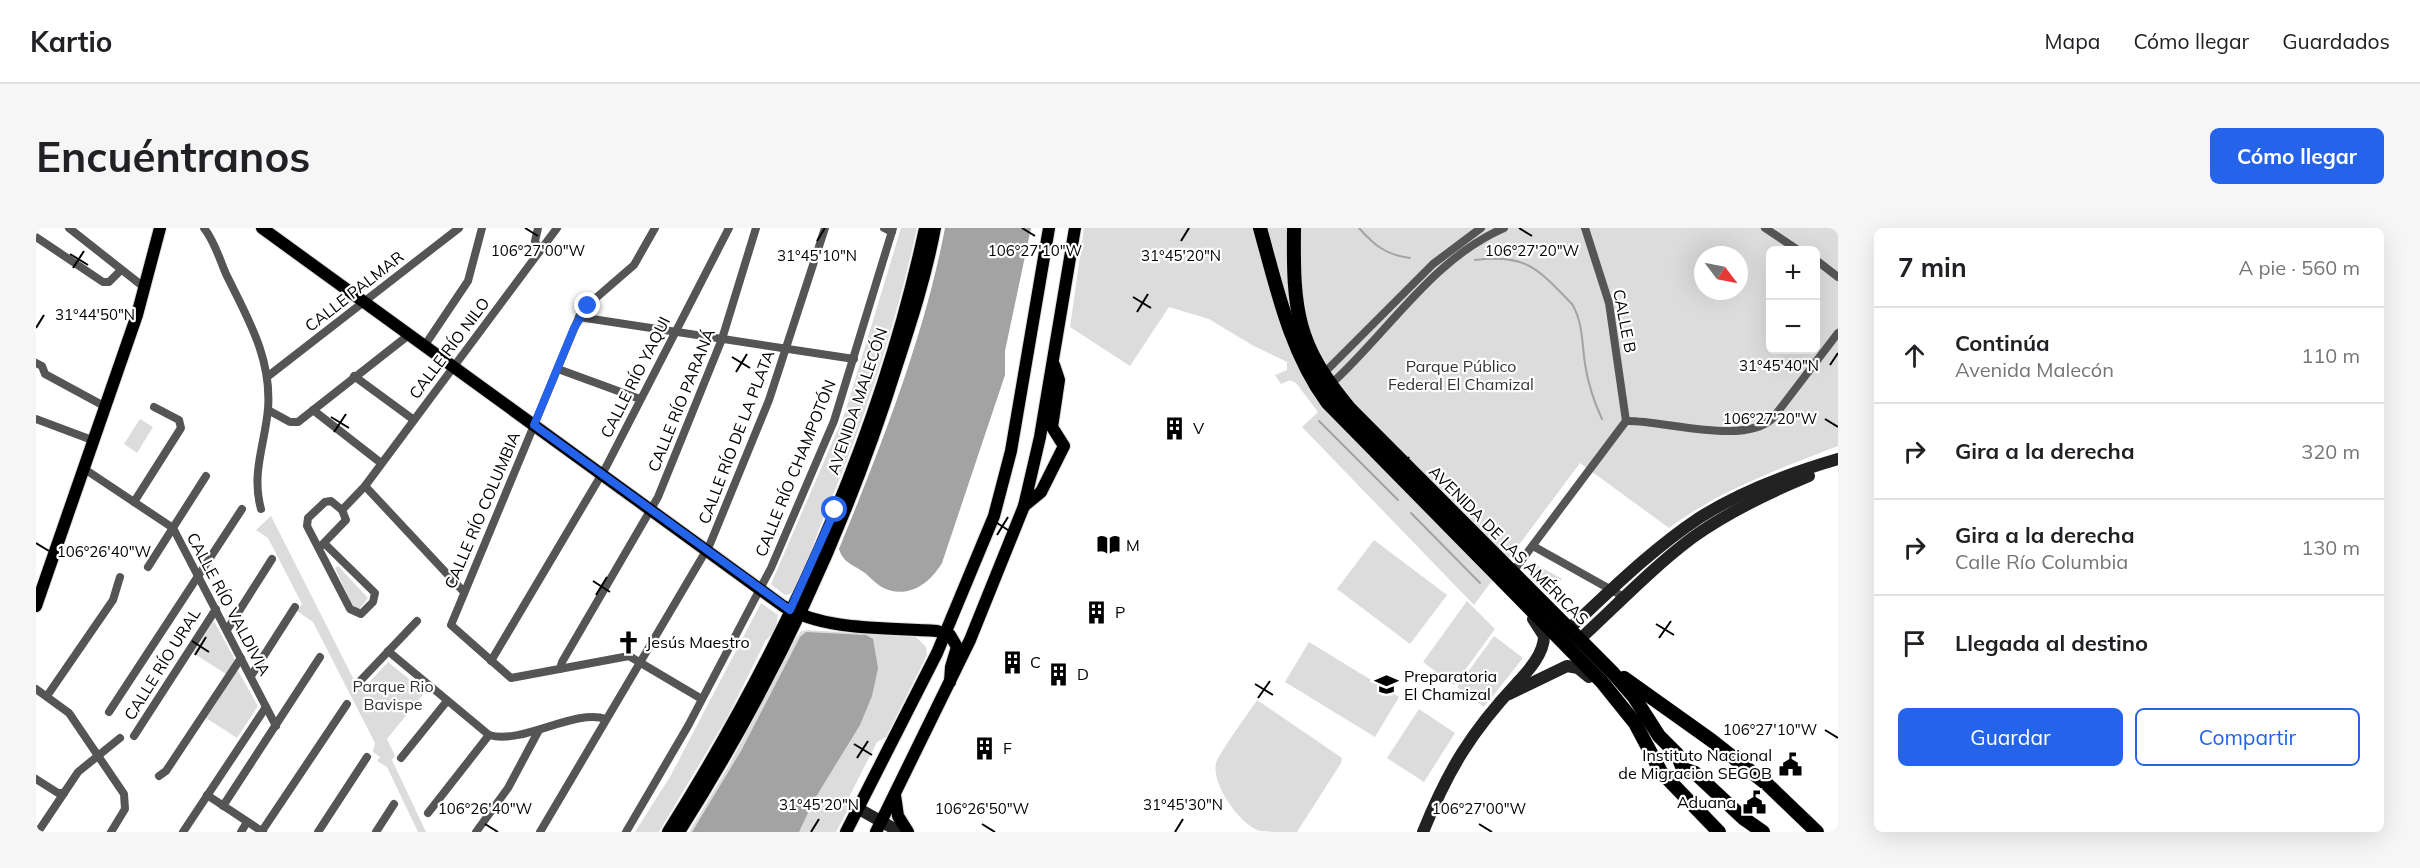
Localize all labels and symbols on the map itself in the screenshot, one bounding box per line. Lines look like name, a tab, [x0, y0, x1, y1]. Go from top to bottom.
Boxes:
text: 106°27'00"W	[491, 241, 586, 260]
text: 106°27'10"W	[988, 241, 1083, 260]
text: 106°27'20"W	[1485, 241, 1580, 260]
street label: CALLE PALMAR	[301, 246, 407, 336]
text: 31°45'10"N	[777, 246, 857, 265]
text: 31°45'20"N	[1141, 246, 1221, 265]
north arrow	[1694, 246, 1748, 300]
street label: CALLE B	[1609, 288, 1641, 354]
route end	[574, 292, 600, 318]
street label: CALLE RÍO NILO	[404, 293, 494, 403]
text: 31°44'50"N	[55, 305, 135, 324]
street label: CALLE RÍO YAQUI	[596, 313, 674, 441]
street label: CALLE RÍO PARANÁ	[643, 325, 719, 474]
street label: AVENIDA MALECÓN	[823, 325, 891, 477]
street label: CALLE RÍO DE LA PLATA	[694, 347, 779, 527]
park label: Parque Público Federal El Chamizal	[1388, 356, 1534, 394]
text: 31°45'40"N	[1739, 356, 1819, 375]
street label: CALLE RÍO CHAMPOTÓN	[750, 377, 840, 559]
text: 106°27'20"W	[1723, 409, 1818, 428]
building icon: V	[1162, 415, 1188, 441]
place label: V	[1193, 418, 1205, 438]
street label: CALLE RÍO COLUMBIA	[440, 428, 524, 592]
street label: AVENIDA DE LAS AMÉRICAS	[1425, 461, 1593, 629]
route start	[821, 496, 847, 522]
street label: CALLE RÍO VALDIVIA	[183, 529, 275, 679]
library icon: M	[1095, 532, 1121, 558]
place label: M	[1126, 535, 1140, 555]
text: 106°26'40"W	[57, 542, 152, 561]
building icon: P	[1084, 599, 1110, 625]
place label: P	[1115, 602, 1125, 622]
street label: CALLE RÍO URAL	[120, 604, 205, 724]
church icon: Jesús Maestro	[615, 629, 641, 655]
place label: Jesús Maestro	[646, 632, 750, 652]
building icon: C	[999, 649, 1025, 675]
place label: C	[1030, 652, 1041, 672]
building icon: D	[1046, 661, 1072, 687]
place label: D	[1077, 664, 1089, 684]
place label: Preparatoria El Chamizal	[1404, 666, 1497, 704]
school or university icon: Preparatoria El Chamizal	[1373, 672, 1399, 698]
park label: Parque Rio Bavispe	[352, 676, 434, 714]
text: 106°27'10"W	[1723, 720, 1818, 739]
building icon: F	[972, 735, 998, 761]
place label: F	[1003, 738, 1012, 758]
place label: Instituto Nacional de Migracion SEGOB	[1618, 745, 1772, 783]
public building icon: Instituto Nacional de Migracion SEGOB	[1777, 751, 1803, 777]
public building icon: Aduana	[1741, 789, 1767, 815]
place label: Aduana	[1677, 792, 1736, 812]
text: 31°45'20"N	[779, 795, 859, 814]
text: 31°45'30"N	[1143, 795, 1223, 814]
text: 106°26'40"W	[438, 799, 533, 818]
text: 106°26'50"W	[935, 799, 1030, 818]
text: 106°27'00"W	[1432, 799, 1527, 818]

